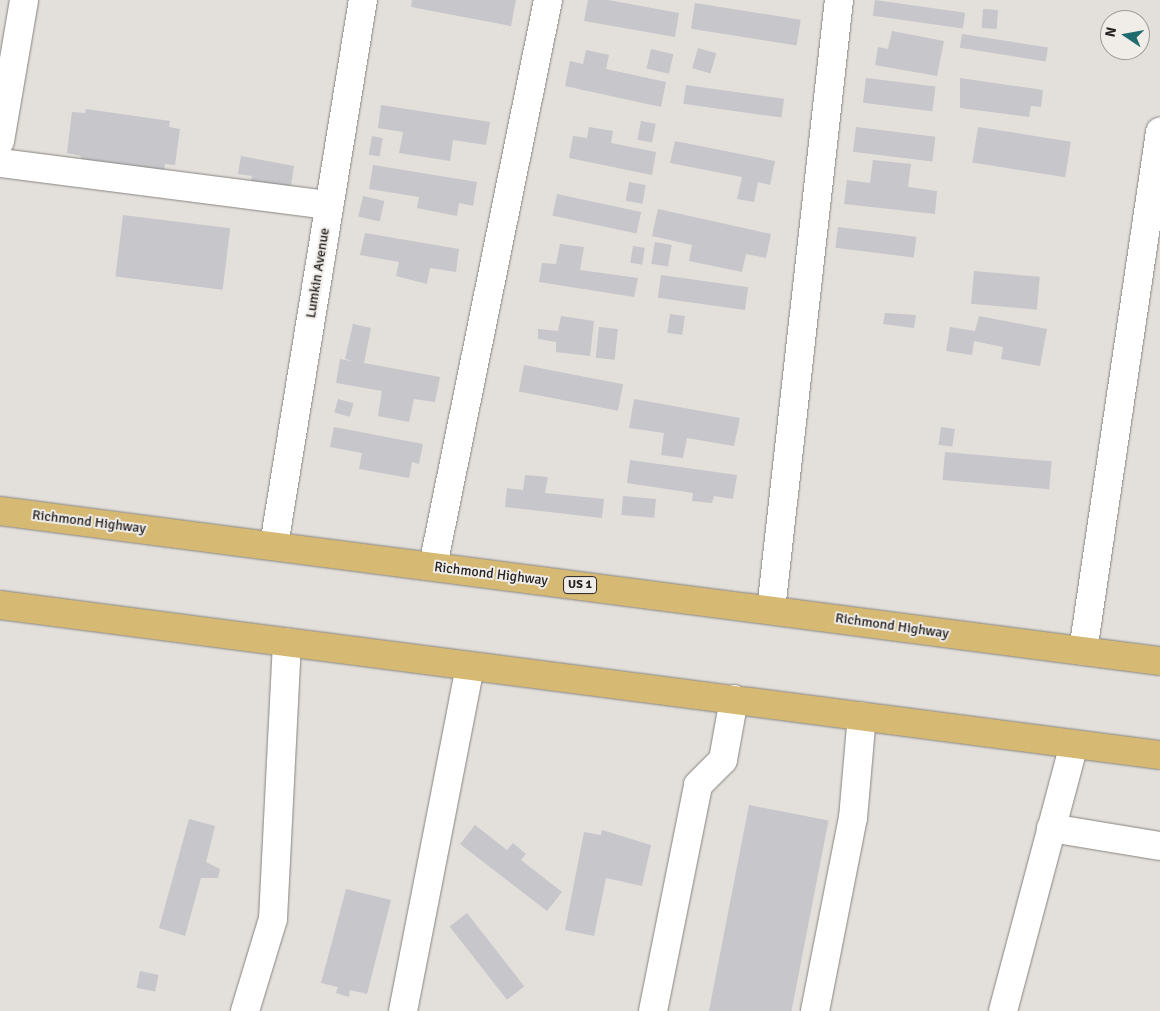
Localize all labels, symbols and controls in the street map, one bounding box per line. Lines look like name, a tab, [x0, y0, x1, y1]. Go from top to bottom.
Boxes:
north arrow	[1100, 10, 1150, 60]
text: N	[1101, 25, 1120, 39]
street label: Lumkin Avenue	[303, 227, 333, 319]
street label: Richmond Highway	[31, 507, 147, 537]
street label: Richmond Highway	[433, 559, 549, 589]
road number: US 1	[562, 576, 598, 594]
street label: Richmond Highway	[834, 610, 950, 642]

